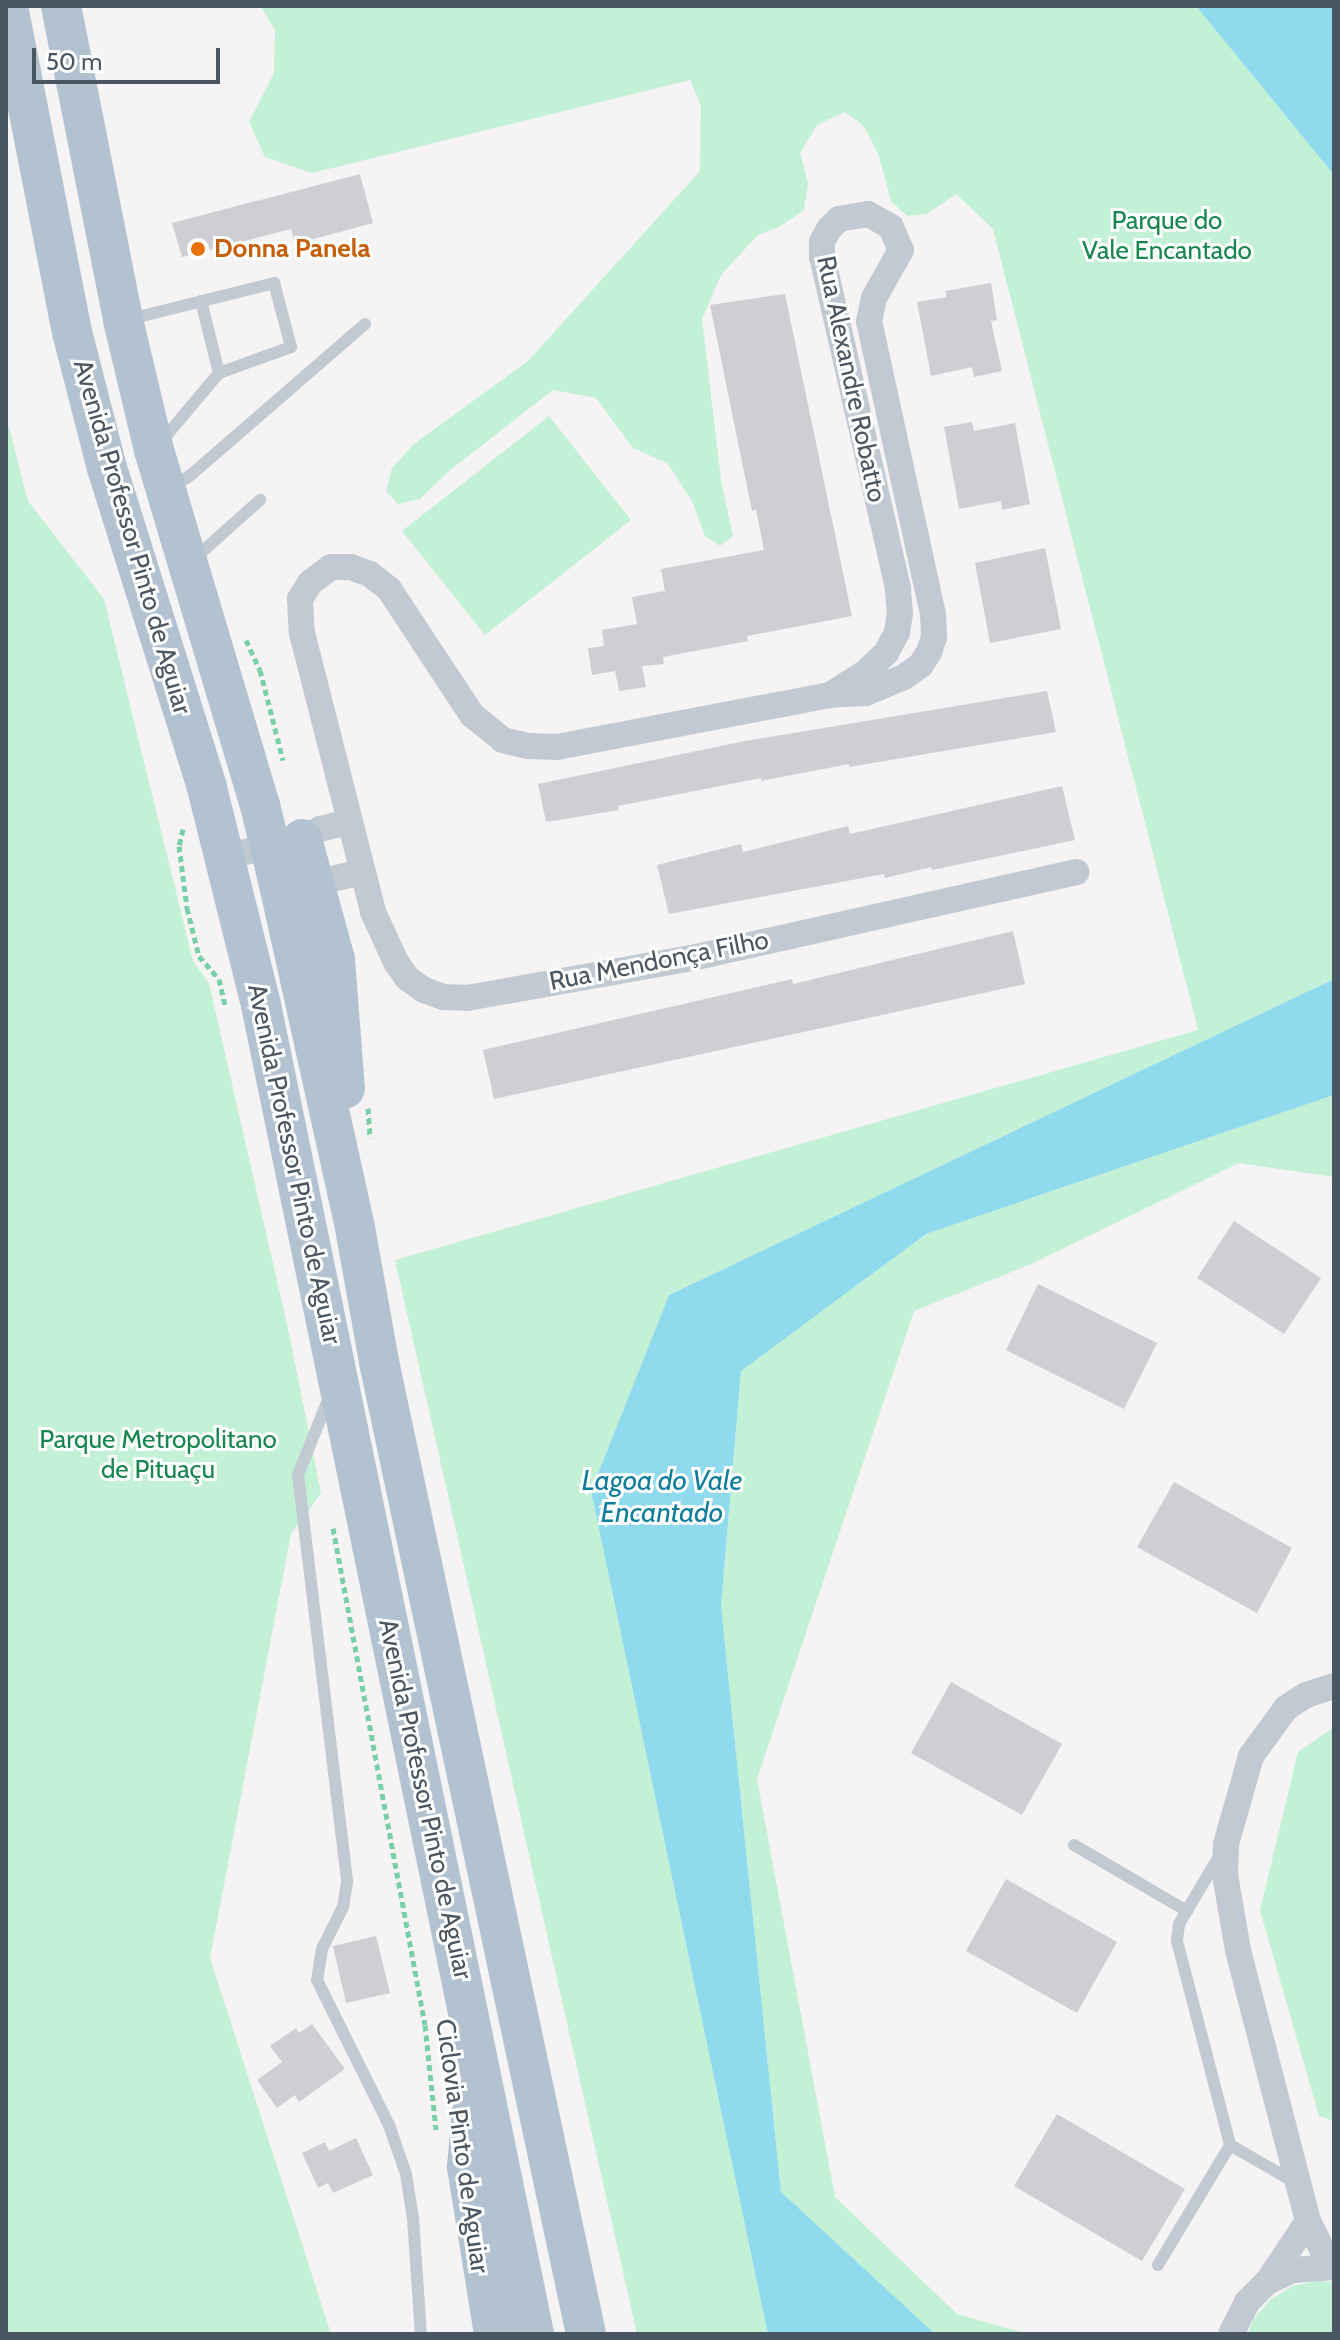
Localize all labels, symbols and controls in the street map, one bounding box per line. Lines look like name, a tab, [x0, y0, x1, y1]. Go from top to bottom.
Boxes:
scale bar	[36, 32, 224, 82]
text: 50 m	[46, 47, 102, 76]
park label: Parque do Vale Encantado	[1082, 205, 1252, 266]
place label: Donna Panela	[214, 233, 371, 265]
marker: Donna Panela	[189, 240, 207, 258]
street label: Rua Alexandre Robatto	[810, 253, 892, 505]
street label: Avenida Professor Pinto de Aguiar	[66, 356, 198, 718]
street label: Rua Mendonça Filho	[547, 924, 771, 998]
street label: Avenida Professor Pinto de Aguiar	[241, 981, 347, 1347]
park label: Parque Metropolitano de Pituaçu	[39, 1424, 277, 1486]
water label: Lagoa do Vale Encantado	[582, 1463, 742, 1529]
street label: Avenida Professor Pinto de Aguiar	[372, 1616, 478, 1982]
street label: Ciclovia Pinto de Aguiar	[429, 2017, 495, 2275]

